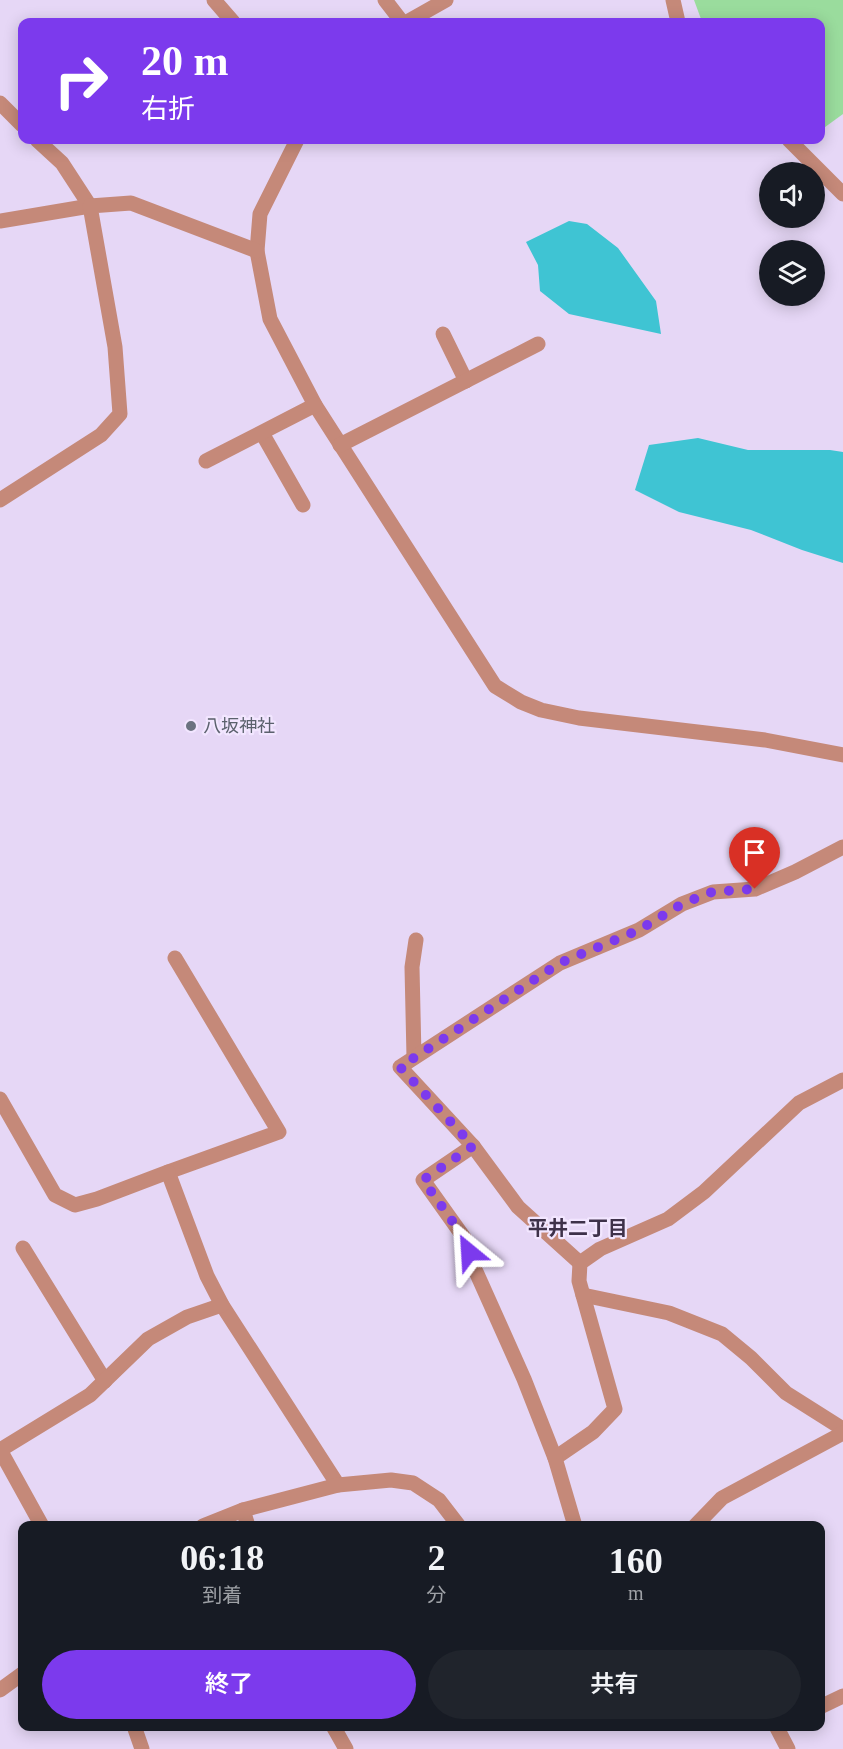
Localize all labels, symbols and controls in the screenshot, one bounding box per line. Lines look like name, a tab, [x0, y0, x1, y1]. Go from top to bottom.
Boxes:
text: 20 m	[141, 38, 229, 84]
icon: right	[42, 42, 120, 120]
text: 右折	[141, 94, 195, 124]
map controls	[759, 162, 825, 306]
button: sound	[759, 162, 825, 228]
button: layers	[759, 240, 825, 306]
place label: 八坂神社	[203, 716, 275, 736]
marker: 八坂神社	[184, 719, 198, 733]
pin	[729, 827, 780, 889]
icon: arrive	[738, 836, 771, 869]
district label: 平井二丁目	[528, 1217, 628, 1239]
position arrow	[437, 1220, 501, 1284]
text: 06:18	[180, 1538, 264, 1578]
text: 2	[428, 1538, 446, 1578]
text: 160	[609, 1541, 663, 1581]
text: m	[628, 1582, 644, 1604]
text: 到着	[202, 1584, 242, 1606]
text: 分	[427, 1584, 447, 1606]
button: 終了	[42, 1650, 416, 1719]
button: 共有	[428, 1650, 801, 1719]

